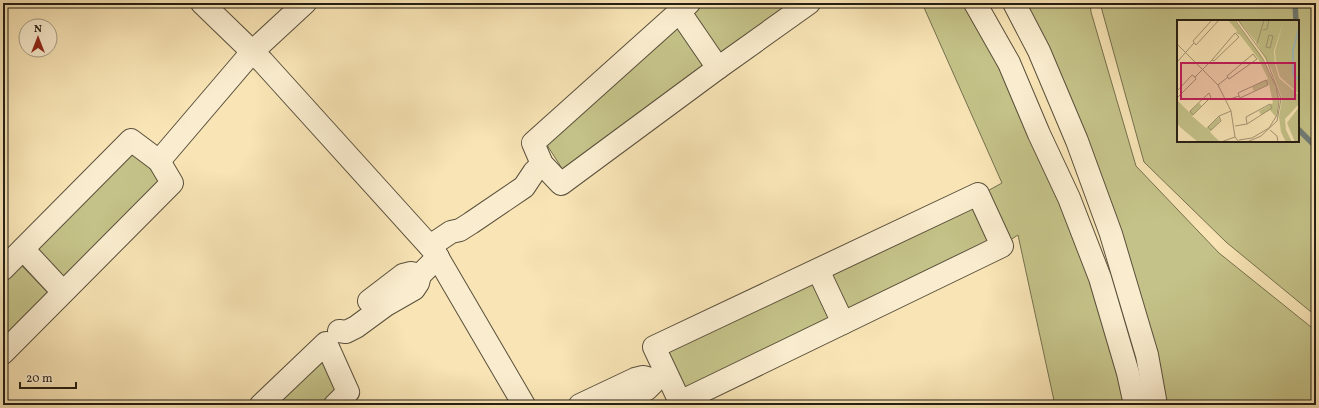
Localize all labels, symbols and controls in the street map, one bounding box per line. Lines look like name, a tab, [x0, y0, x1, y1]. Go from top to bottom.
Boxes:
north arrow	[18, 18, 58, 58]
inset map	[1177, 20, 1299, 142]
text: N	[34, 22, 42, 37]
scale bar	[20, 364, 76, 390]
text: 20 m	[26, 371, 53, 387]

